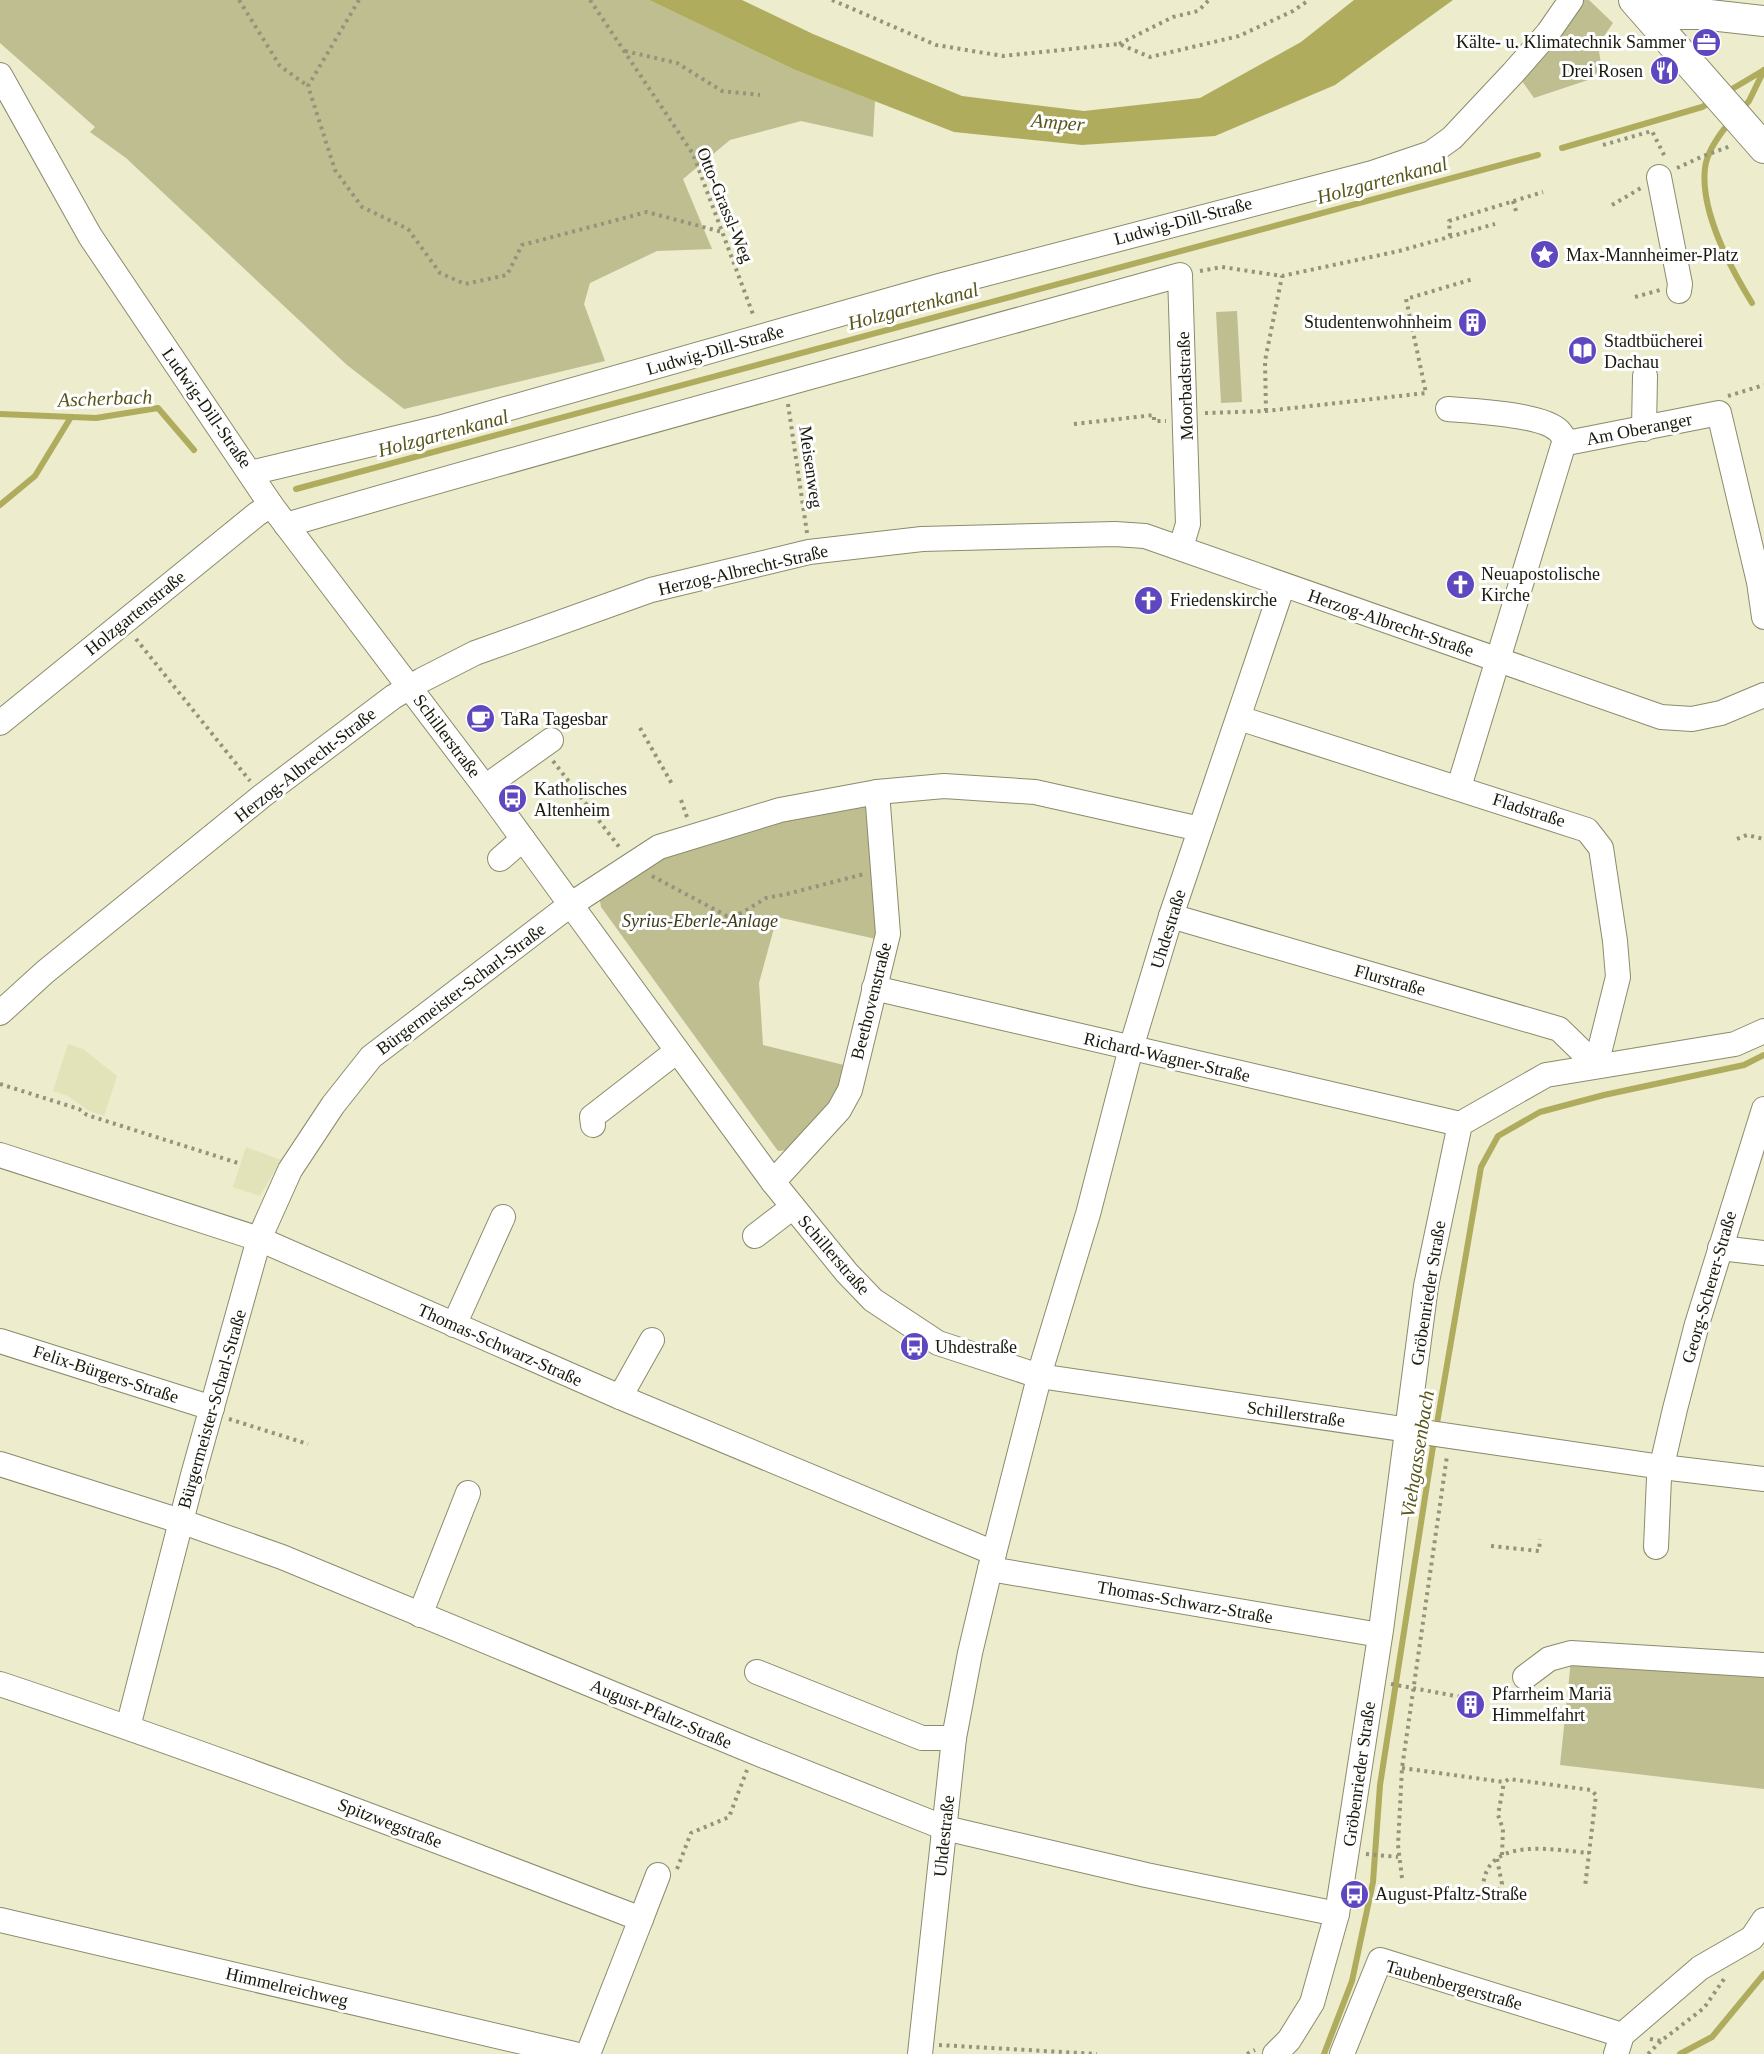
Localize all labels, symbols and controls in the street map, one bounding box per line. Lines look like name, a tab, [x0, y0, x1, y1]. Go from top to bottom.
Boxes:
office icon: Kälte- u. Klimatechnik Sammer	[1691, 26, 1723, 58]
place label: Kälte- u. Klimatechnik Sammer	[1456, 32, 1686, 52]
restaurant icon: Drei Rosen	[1648, 55, 1680, 87]
place label: Drei Rosen	[1562, 61, 1643, 81]
water label: Amper	[1028, 109, 1086, 136]
street label: Otto-Grassl-Weg	[693, 144, 757, 266]
water label: Holzgartenkanal	[1313, 152, 1450, 209]
street label: Ludwig-Dill-Straße	[1112, 193, 1254, 249]
place icon: Max-Mannheimer-Platz	[1529, 239, 1561, 271]
place label: Max-Mannheimer-Platz	[1566, 245, 1739, 265]
water label: Holzgartenkanal	[844, 278, 981, 335]
building icon: Studentenwohnheim	[1457, 306, 1489, 338]
place label: Studentenwohnheim	[1304, 312, 1452, 332]
street label: Ludwig-Dill-Straße	[644, 321, 786, 379]
street label: Moorbadstraße	[1173, 331, 1197, 441]
place label: Stadtbücherei Dachau	[1604, 331, 1703, 372]
library icon: Stadtbücherei Dachau	[1567, 335, 1599, 367]
street label: Ludwig-Dill-Straße	[158, 344, 256, 472]
water label: Ascherbach	[55, 385, 153, 411]
water label: Holzgartenkanal	[374, 405, 511, 462]
street label: Am Oberanger	[1584, 409, 1694, 449]
street label: Meisenweg	[795, 425, 827, 509]
street label: Herzog-Albrecht-Straße	[656, 541, 830, 599]
place label: Neuapostolische Kirche	[1481, 564, 1600, 605]
street label: Holzgartenstraße	[81, 567, 189, 659]
church icon: Neuapostolische Kirche	[1444, 568, 1476, 600]
church icon: Friedenskirche	[1133, 584, 1165, 616]
street label: Herzog-Albrecht-Straße	[1306, 585, 1476, 661]
place label: Friedenskirche	[1170, 590, 1277, 610]
street label: Schillerstraße	[409, 690, 485, 782]
cafe icon: TaRa Tagesbar	[464, 703, 496, 735]
street label: Herzog-Albrecht-Straße	[230, 704, 380, 826]
place label: TaRa Tagesbar	[501, 709, 608, 729]
place label: Katholisches Altenheim	[534, 779, 627, 820]
bus stop icon: Katholisches Altenheim	[497, 783, 529, 815]
street label: Fladstraße	[1490, 789, 1568, 831]
street label: Uhdestraße	[1146, 887, 1190, 971]
park label: Syrius-Eberle-Anlage	[622, 911, 778, 931]
street label: Bürgermeister-Scharl-Straße	[373, 919, 549, 1059]
street label: Beethovenstraße	[847, 940, 895, 1062]
street label: Flurstraße	[1352, 960, 1428, 1000]
street label: Richard-Wagner-Straße	[1082, 1028, 1252, 1086]
street label: Georg-Scherer-Straße	[1678, 1209, 1740, 1365]
street label: Schillerstraße	[794, 1211, 874, 1299]
street label: Gröbenrieder Straße	[1407, 1219, 1449, 1367]
street label: Thomas-Schwarz-Straße	[415, 1300, 585, 1390]
street label: Bürgermeister-Scharl-Straße	[174, 1307, 250, 1511]
bus stop icon: Uhdestraße	[898, 1331, 930, 1363]
place label: Uhdestraße	[935, 1337, 1017, 1357]
street label: Felix-Bürgers-Straße	[31, 1341, 181, 1407]
water label: Viehgassenbach	[1396, 1389, 1439, 1519]
street label: Schillerstraße	[1246, 1397, 1346, 1431]
street label: Thomas-Schwarz-Straße	[1096, 1577, 1274, 1627]
street label: August-Pfaltz-Straße	[587, 1675, 735, 1753]
place label: Pfarrheim Mariä Himmelfahrt	[1492, 1684, 1611, 1725]
building icon: Pfarrheim Mariä Himmelfahrt	[1455, 1688, 1487, 1720]
street label: Gröbenrieder Straße	[1339, 1700, 1379, 1848]
street label: Spitzwegstraße	[335, 1794, 445, 1852]
street label: Uhdestraße	[930, 1794, 958, 1878]
bus stop icon: August-Pfaltz-Straße	[1338, 1878, 1370, 1910]
place label: August-Pfaltz-Straße	[1375, 1884, 1527, 1904]
street label: Taubenbergerstraße	[1383, 1956, 1525, 2014]
street label: Himmelreichweg	[224, 1963, 350, 2011]

